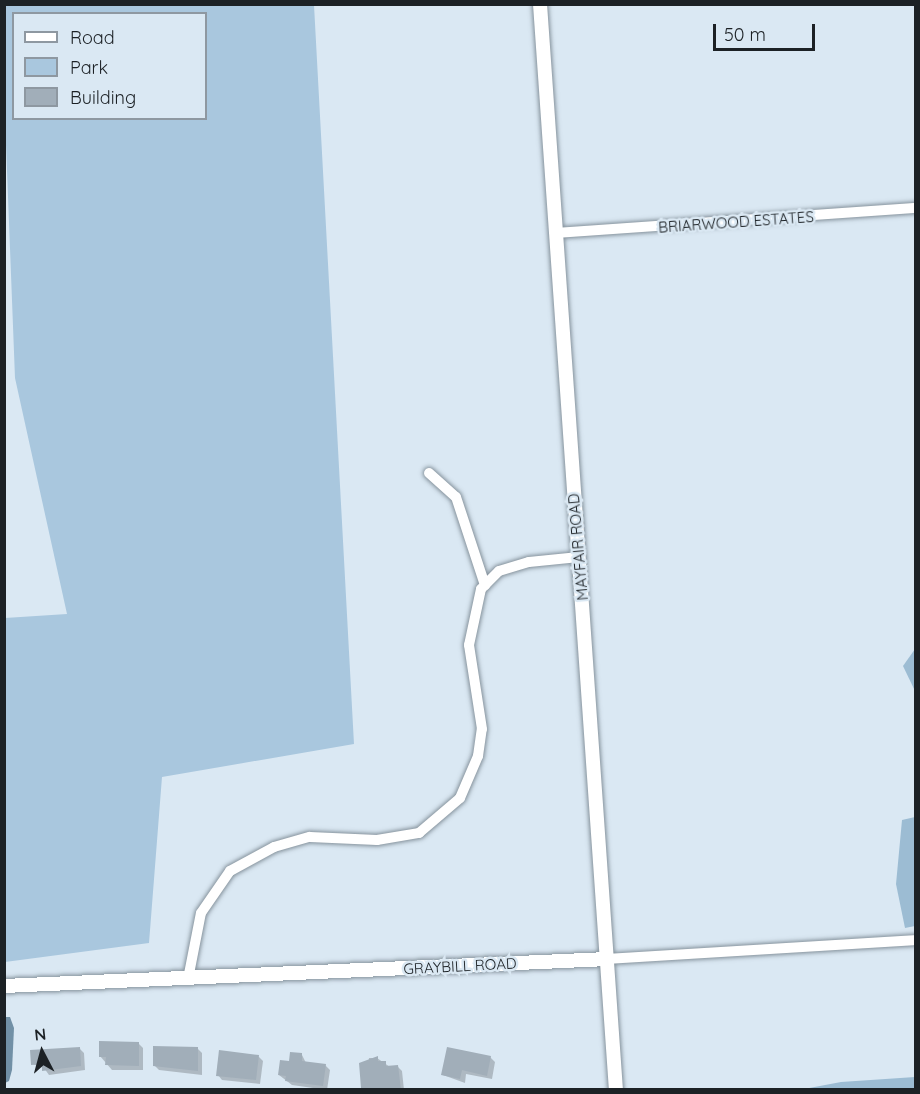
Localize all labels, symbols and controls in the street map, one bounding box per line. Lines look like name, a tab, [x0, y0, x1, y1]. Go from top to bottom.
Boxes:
legend	[12, 12, 207, 120]
scale bar	[716, 12, 818, 50]
text: 50 m	[724, 23, 766, 46]
text: Road	[70, 26, 115, 49]
text: Park	[70, 56, 108, 79]
text: Building	[70, 86, 136, 109]
street label: BRIARWOOD ESTATES	[658, 208, 814, 236]
street label: MAYFAIR ROAD	[564, 493, 592, 601]
street label: GRAYBILL ROAD	[403, 954, 517, 978]
north arrow	[12, 1022, 72, 1082]
text: N	[33, 1024, 47, 1045]

